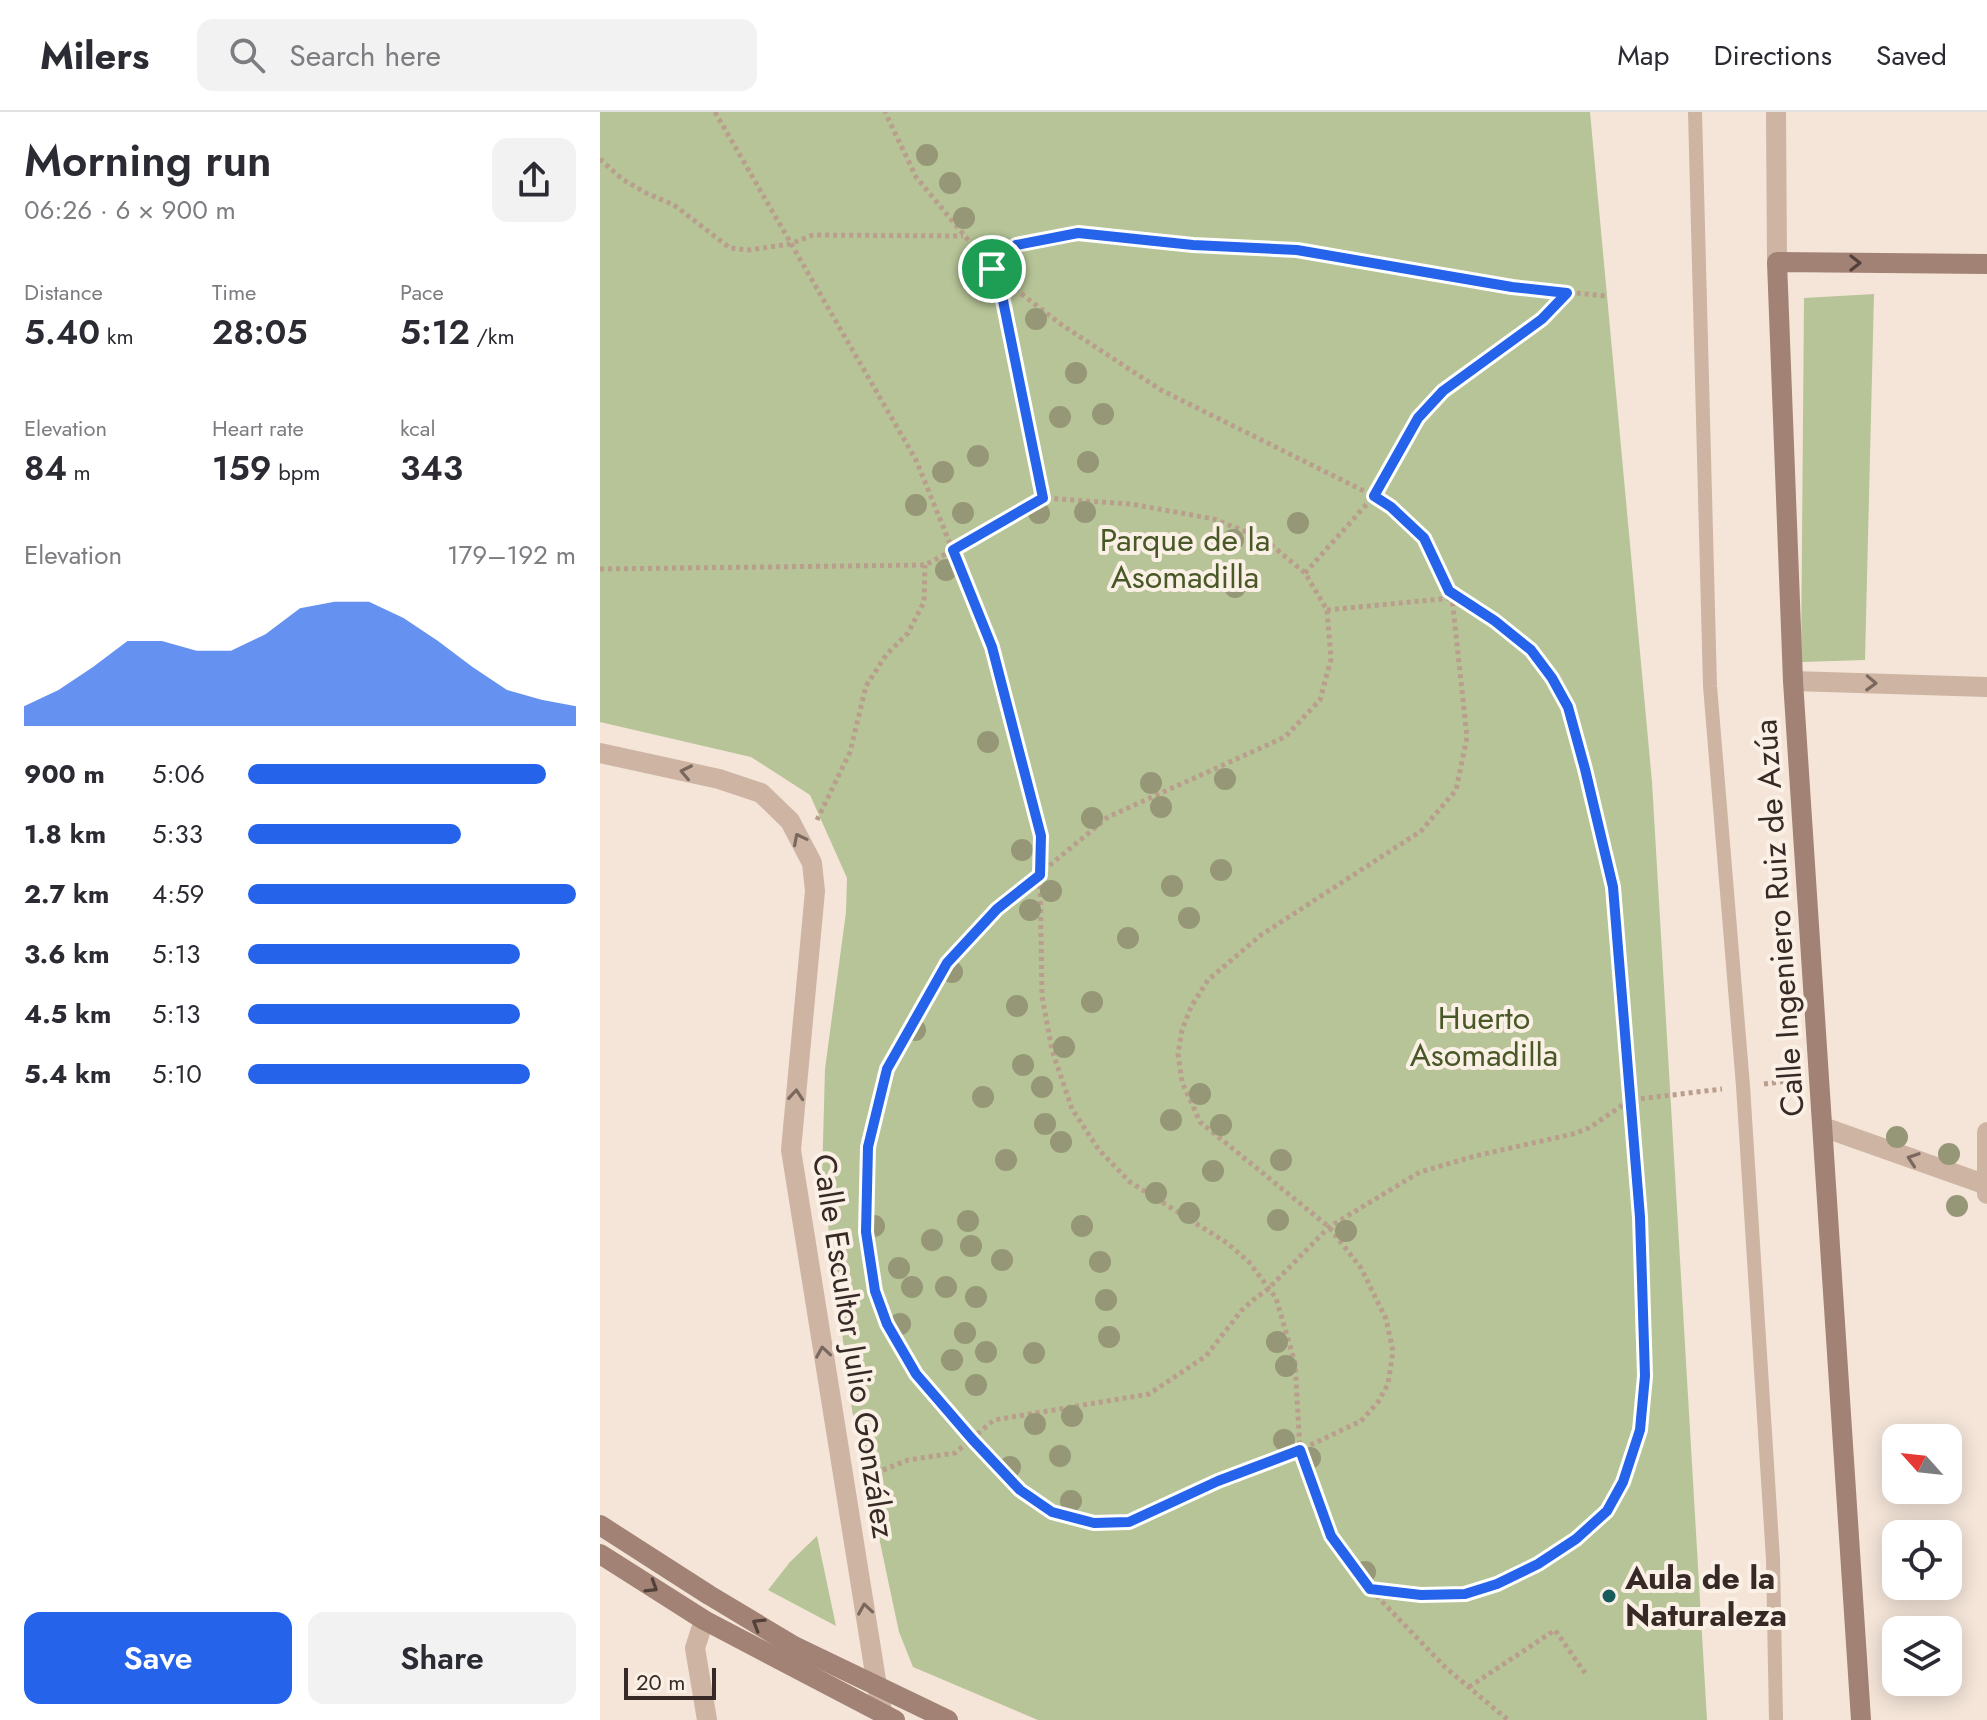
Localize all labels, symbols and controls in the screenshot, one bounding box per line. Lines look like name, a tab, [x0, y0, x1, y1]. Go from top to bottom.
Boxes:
search box	[197, 19, 757, 91]
text: Milers	[40, 28, 149, 83]
icon: search	[225, 33, 269, 77]
text: Search here	[289, 34, 441, 77]
text: Map	[1617, 35, 1669, 76]
text: Directions	[1713, 35, 1832, 76]
text: Saved	[1876, 35, 1947, 76]
text: Morning run	[24, 129, 272, 193]
button: share	[492, 138, 576, 222]
text: 06:26 · 6 × 900 m	[24, 191, 236, 229]
pin	[958, 235, 1026, 303]
icon: arrive	[970, 247, 1014, 291]
one-way arrow	[1849, 254, 1862, 272]
text: Distance	[24, 276, 103, 308]
text: Time	[212, 276, 256, 308]
text: Pace	[400, 276, 444, 308]
text: 5.40	[24, 308, 100, 357]
text: 28:05	[212, 308, 308, 357]
text: 5:12	[400, 308, 470, 357]
text: km	[100, 320, 134, 352]
text: /km	[470, 320, 515, 352]
text: Elevation	[24, 412, 107, 444]
text: Heart rate	[212, 412, 304, 444]
text: kcal	[400, 412, 436, 444]
text: 84	[24, 444, 67, 493]
text: 159	[212, 444, 272, 493]
text: 343	[400, 444, 463, 493]
text: m	[67, 456, 91, 488]
text: bpm	[272, 456, 320, 488]
park label: Parque de la Asomadilla	[1100, 517, 1270, 600]
text: Elevation	[24, 536, 122, 574]
text: 179–192 m	[447, 536, 576, 574]
one-way arrow	[1865, 675, 1878, 692]
street label: Calle Ingeniero Ruiz de Azúa	[1742, 718, 1816, 1118]
text: 900 m	[24, 755, 105, 793]
text: 5:06	[152, 755, 205, 793]
one-way arrow	[680, 764, 693, 781]
text: 1.8 km	[24, 815, 106, 853]
text: 5:33	[152, 815, 203, 853]
one-way arrow	[794, 833, 809, 848]
text: 2.7 km	[24, 875, 109, 913]
text: 4:59	[152, 875, 205, 913]
text: 3.6 km	[24, 935, 110, 973]
text: 5:13	[152, 935, 200, 973]
text: 4.5 km	[24, 995, 111, 1033]
text: 5:13	[152, 995, 200, 1033]
park label: Huerto Asomadilla	[1410, 995, 1558, 1078]
text: 5.4 km	[24, 1055, 111, 1093]
text: 5:10	[152, 1055, 202, 1093]
one-way arrow	[787, 1088, 804, 1101]
street label: Calle Escultor Julio González	[801, 1151, 907, 1542]
one-way arrow	[1907, 1152, 1921, 1169]
one-way arrow	[816, 1345, 833, 1359]
north arrow	[1882, 1424, 1962, 1504]
map controls	[1882, 1424, 1962, 1696]
button: locate	[1882, 1520, 1962, 1600]
place label: Aula de la Naturaleza	[1624, 1555, 1787, 1638]
one-way arrow	[643, 1578, 658, 1593]
marker: Aula de la Naturaleza	[1600, 1587, 1618, 1605]
one-way arrow	[857, 1602, 874, 1616]
button: Save	[24, 1612, 292, 1704]
button: Share	[308, 1612, 576, 1704]
button: layers	[1882, 1616, 1962, 1696]
one-way arrow	[752, 1618, 767, 1634]
scale bar	[624, 1664, 716, 1700]
text: 20 m	[636, 1666, 685, 1698]

